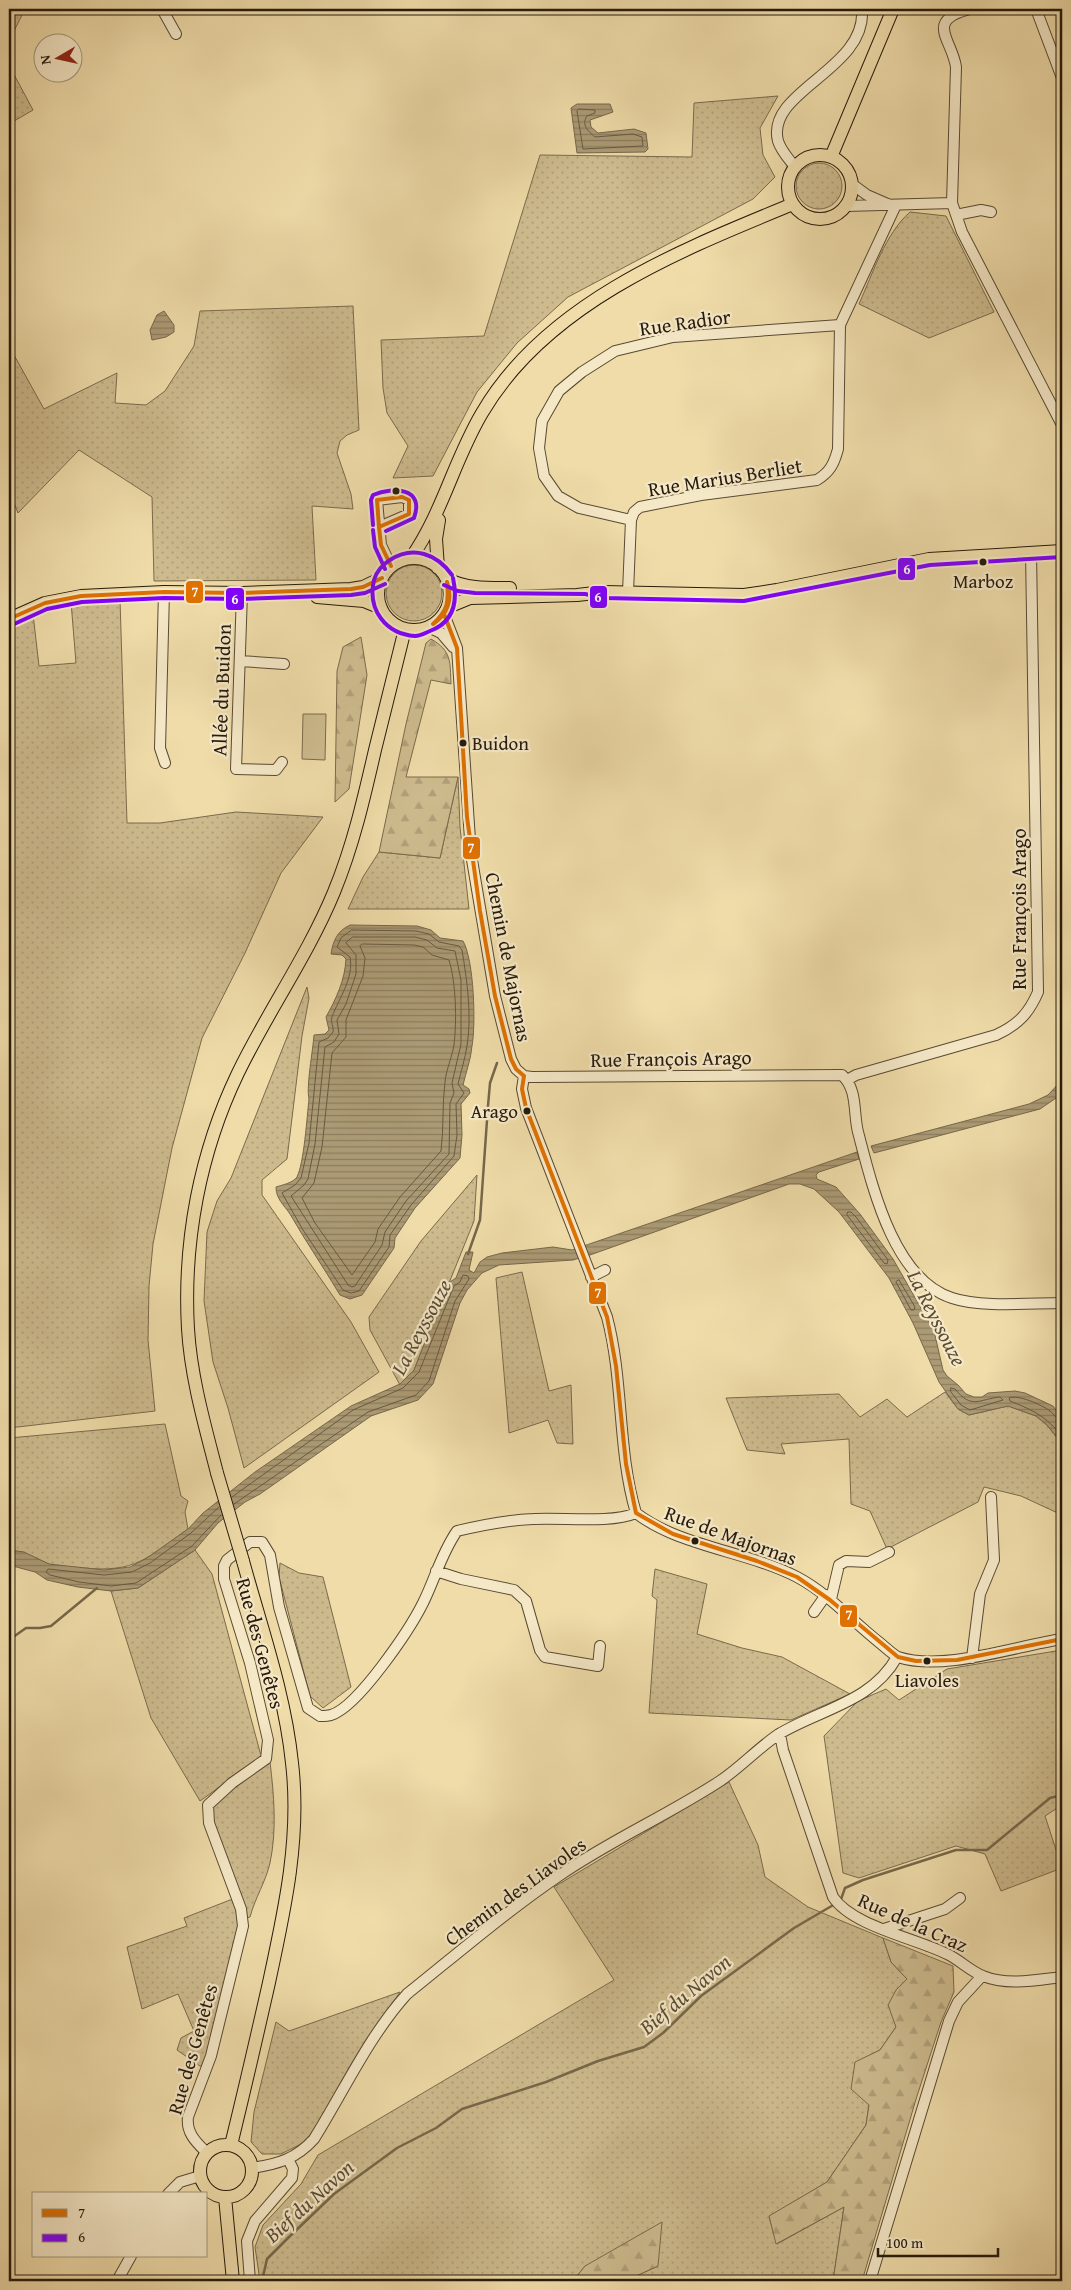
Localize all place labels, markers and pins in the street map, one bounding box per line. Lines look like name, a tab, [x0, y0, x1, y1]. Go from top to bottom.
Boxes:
unlabelled marker	[391, 486, 401, 496]
marker: Marboz	[978, 557, 988, 567]
place label: Marboz	[953, 567, 1013, 595]
place label: Buidon	[472, 729, 529, 757]
marker: Buidon	[458, 738, 468, 748]
place label: Arago	[471, 1097, 518, 1125]
marker: Arago	[522, 1106, 532, 1116]
unlabelled marker	[690, 1536, 700, 1546]
marker: Liavoles	[922, 1656, 932, 1666]
place label: Liavoles	[895, 1666, 959, 1694]

